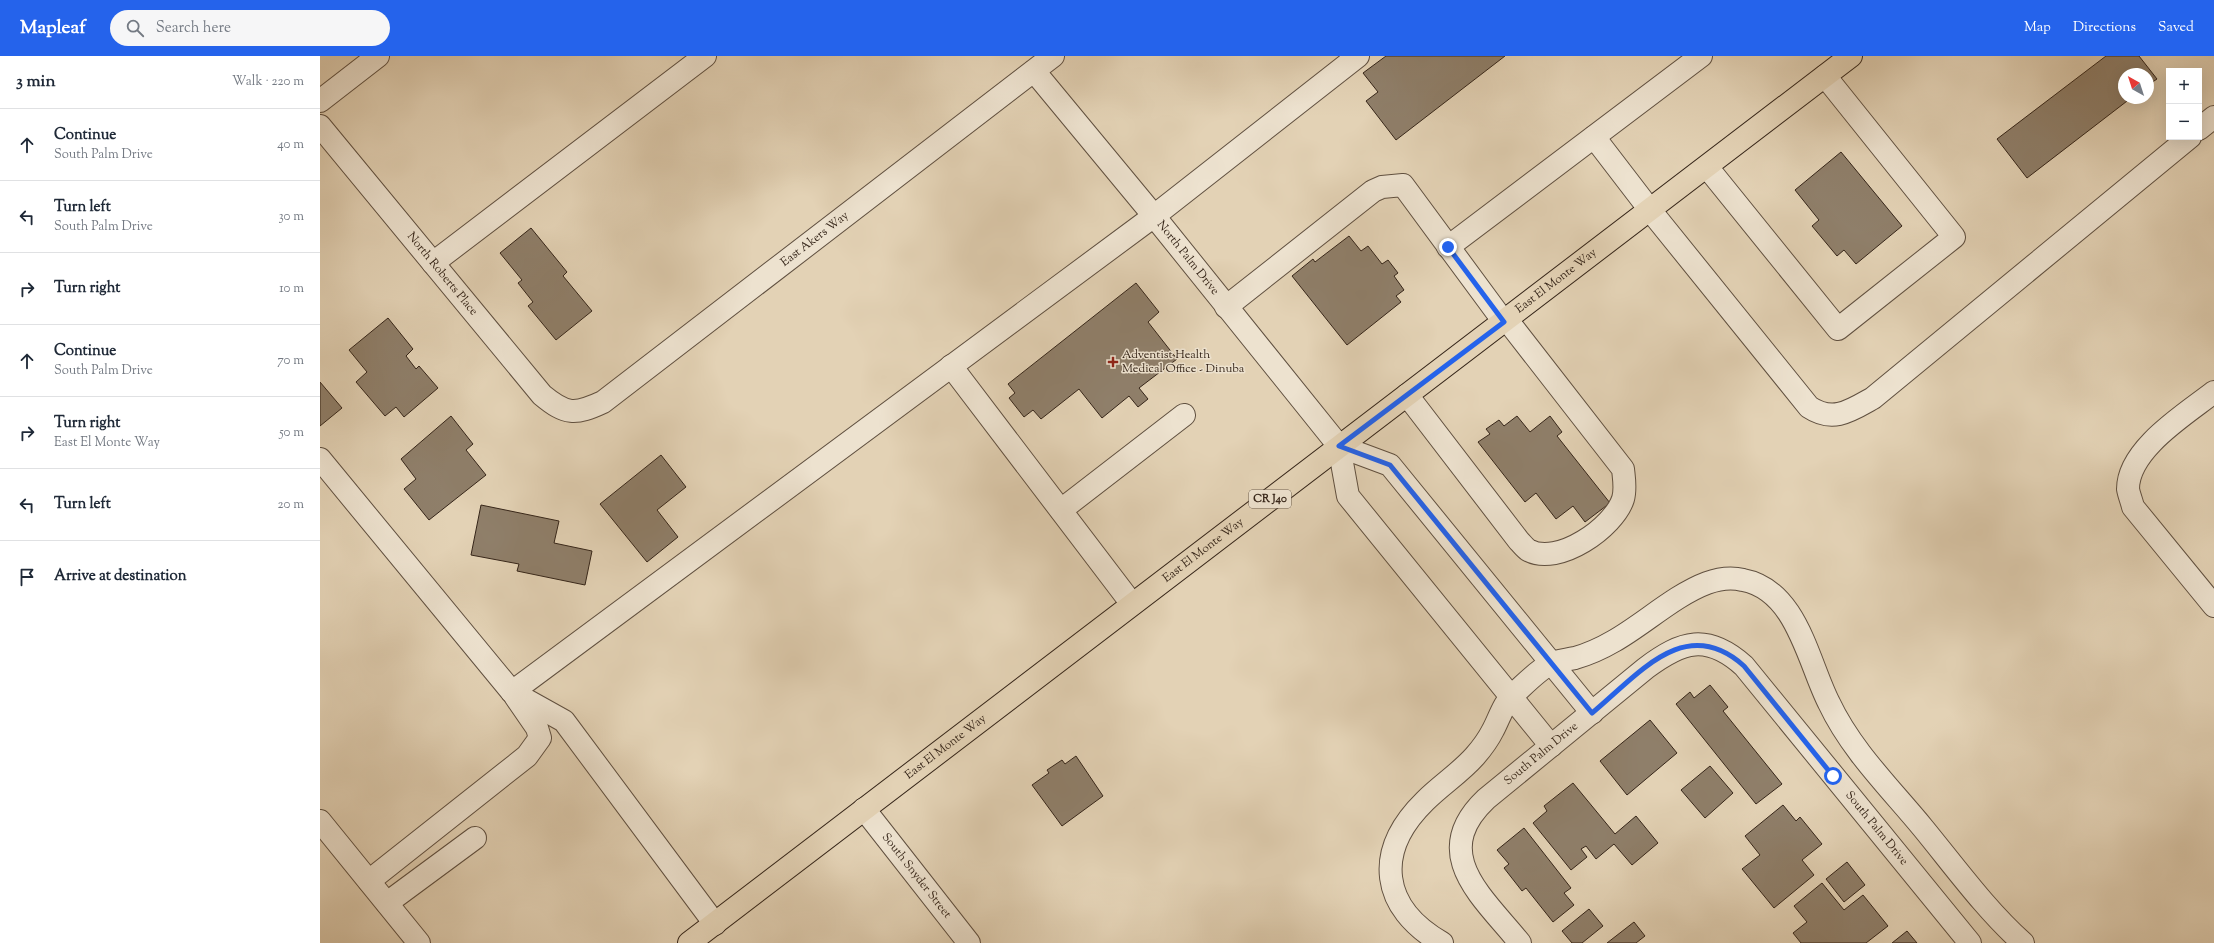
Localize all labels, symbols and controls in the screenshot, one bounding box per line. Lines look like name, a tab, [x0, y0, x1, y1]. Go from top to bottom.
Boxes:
search box	[110, 10, 390, 46]
text: Mapleaf	[20, 15, 86, 42]
icon: search	[124, 17, 146, 39]
text: Search here	[156, 18, 231, 39]
text: Map	[2024, 18, 2051, 38]
text: Directions	[2073, 18, 2136, 38]
text: Saved	[2158, 18, 2194, 38]
north arrow	[2118, 68, 2154, 104]
map controls	[2166, 68, 2202, 140]
button: +	[2166, 68, 2202, 104]
text: 3 min	[16, 70, 55, 94]
text: Walk · 220 m	[232, 73, 304, 91]
button: −	[2166, 104, 2202, 140]
text: Continue	[54, 125, 116, 146]
icon: ahead	[16, 134, 38, 156]
text: 40 m	[277, 136, 304, 154]
text: South Palm Drive	[54, 146, 153, 164]
text: Turn left	[54, 197, 111, 218]
icon: left	[16, 206, 38, 228]
street label: East Akers Way	[777, 207, 853, 271]
text: 30 m	[278, 208, 304, 226]
street label: North Palm Drive	[1152, 217, 1224, 299]
text: South Palm Drive	[54, 218, 153, 236]
street label: North Roberts Place	[402, 228, 482, 320]
route end	[1439, 238, 1457, 256]
street label: East El Monte Way	[1512, 244, 1601, 318]
icon: right	[16, 278, 38, 300]
text: Turn right	[54, 278, 120, 299]
text: 10 m	[279, 280, 304, 298]
text: Continue	[54, 341, 116, 362]
place label: Adventist Health Medical Office - Dinuba	[1122, 346, 1245, 378]
icon: ahead	[16, 350, 38, 372]
text: 70 m	[277, 352, 304, 370]
marker: Adventist Health Medical Office - Dinuba	[1107, 356, 1119, 368]
text: South Palm Drive	[54, 362, 153, 380]
text: Turn right	[54, 413, 120, 434]
icon: right	[16, 422, 38, 444]
text: 50 m	[279, 424, 304, 442]
text: East El Monte Way	[54, 434, 160, 452]
road number: CR J40	[1249, 490, 1291, 508]
icon: left	[16, 494, 38, 516]
text: Turn left	[54, 494, 111, 515]
text: 20 m	[278, 496, 304, 514]
street label: East El Monte Way	[1159, 514, 1248, 587]
icon: arrive	[16, 566, 38, 588]
text: Arrive at destination	[54, 566, 187, 587]
street label: East El Monte Way	[901, 710, 990, 784]
street label: South Palm Drive	[1500, 718, 1582, 790]
route start	[1824, 767, 1842, 785]
street label: South Palm Drive	[1841, 787, 1912, 870]
street label: South Snyder Street	[877, 829, 956, 923]

